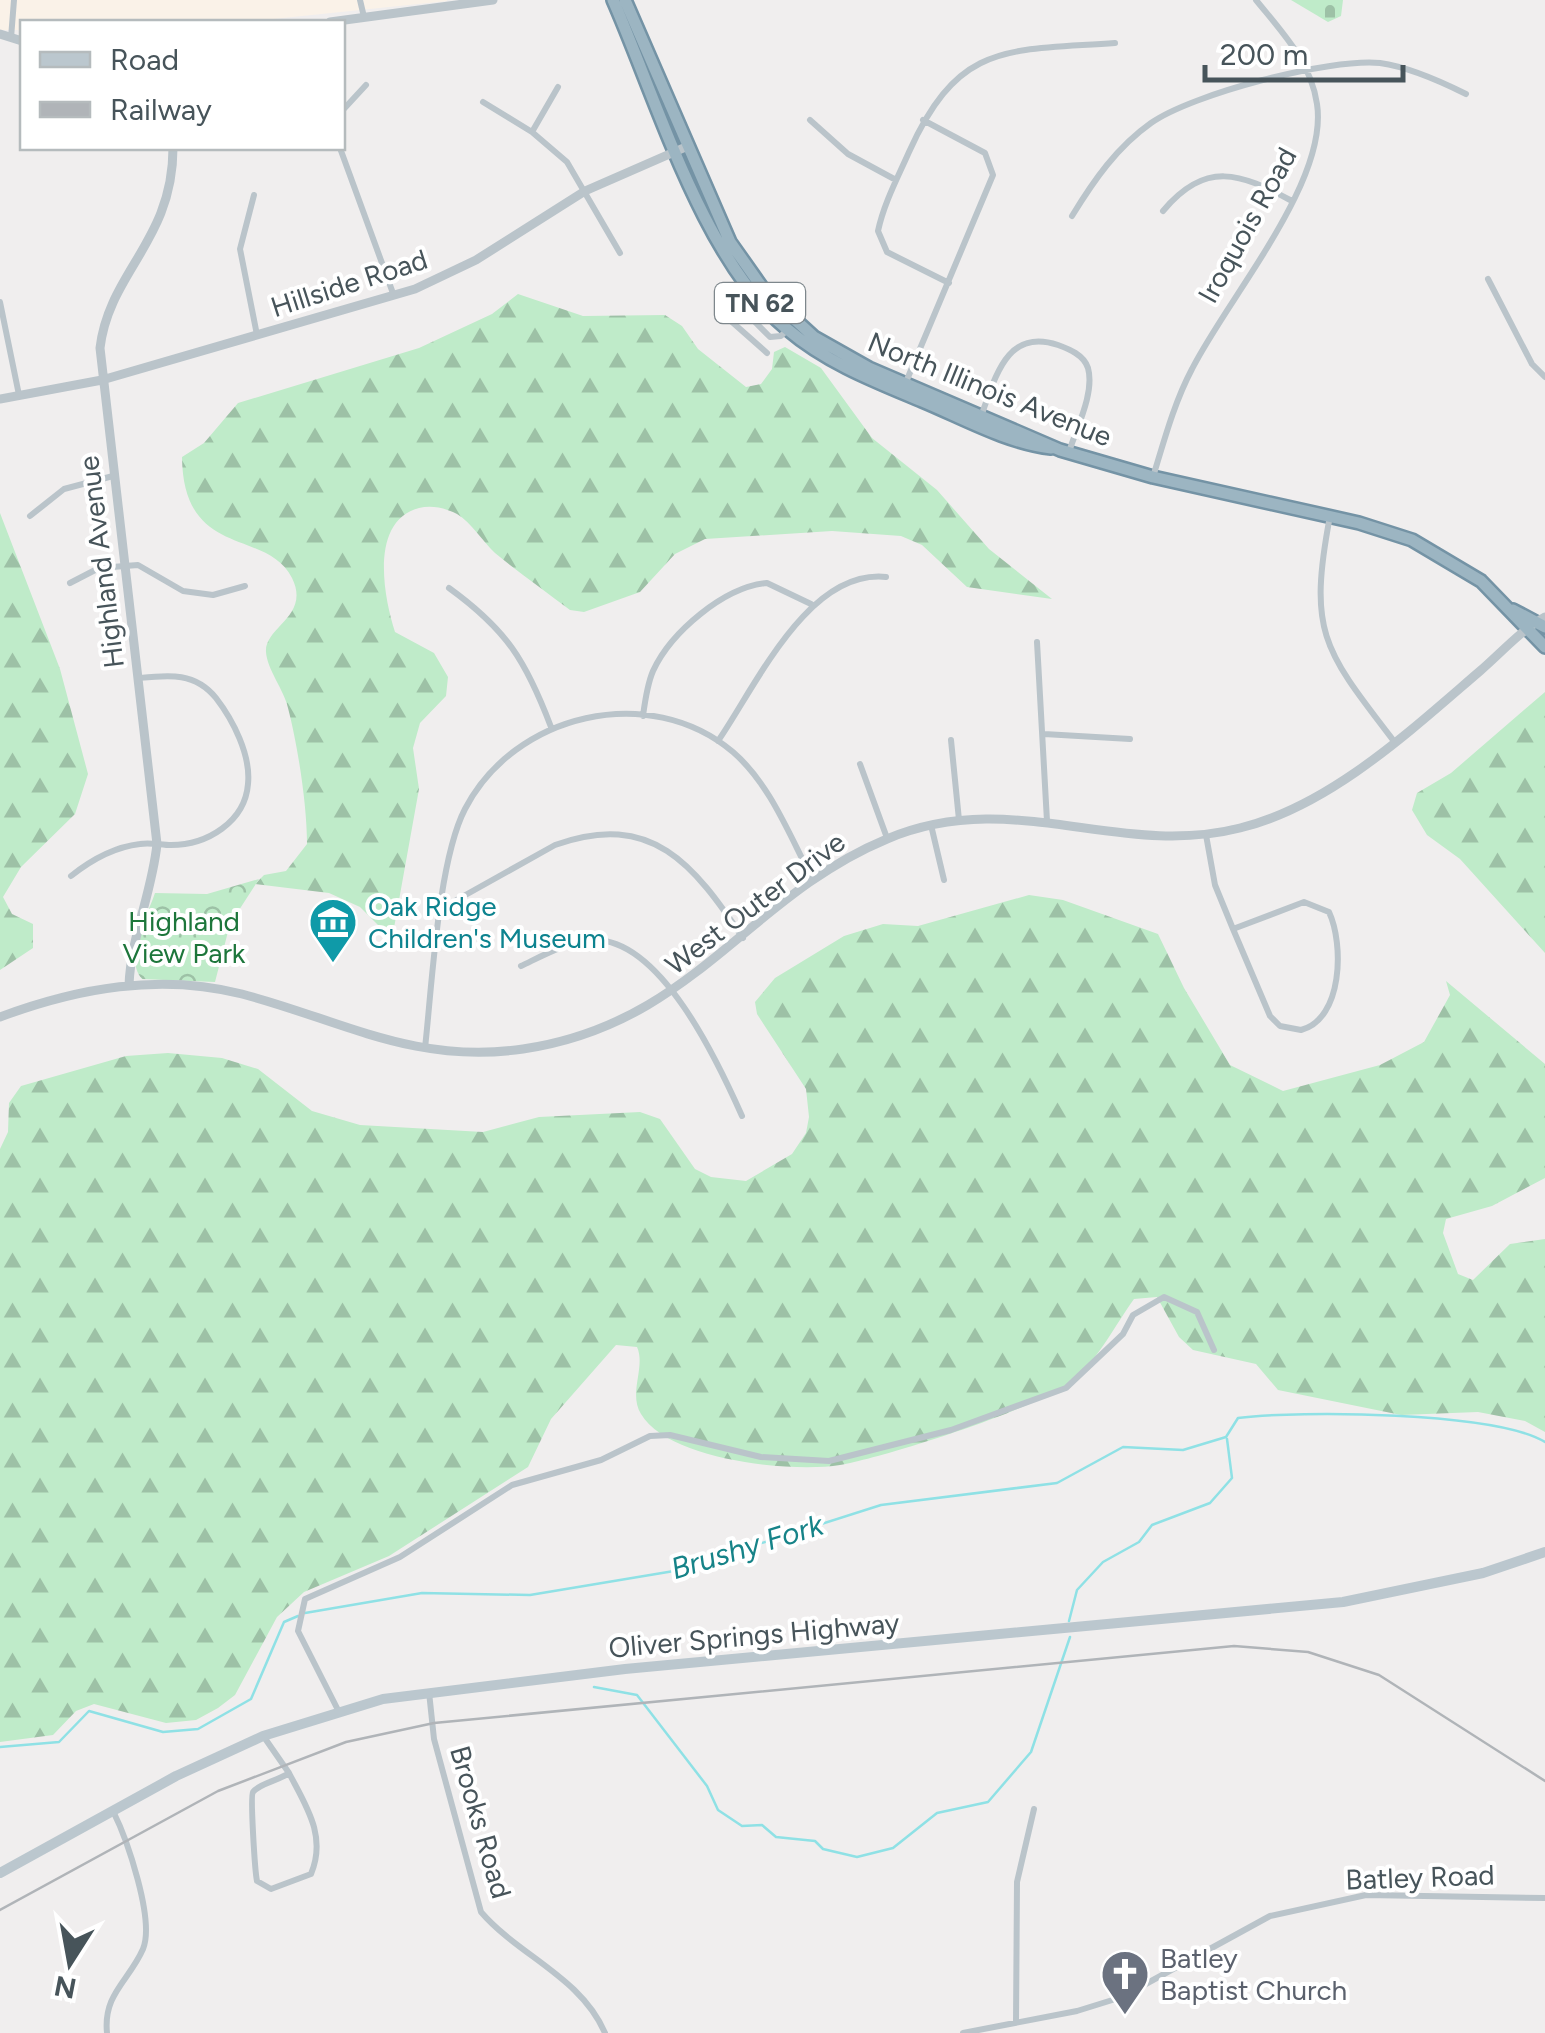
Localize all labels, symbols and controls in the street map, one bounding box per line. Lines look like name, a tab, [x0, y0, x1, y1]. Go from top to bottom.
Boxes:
legend	[20, 20, 345, 150]
scale bar	[1205, 20, 1402, 82]
text: 200 m	[1220, 36, 1308, 73]
text: Road	[110, 41, 179, 78]
text: Railway	[110, 91, 212, 128]
street label: Iroquois Road	[1190, 141, 1304, 309]
street label: Hillside Road	[266, 242, 432, 324]
road number: TN 62	[715, 283, 805, 323]
street label: North Illinois Avenue	[863, 325, 1117, 453]
street label: Highland Avenue	[71, 454, 131, 670]
street label: West Outer Drive	[659, 824, 851, 982]
place label: Oak Ridge Children's Museum	[368, 889, 606, 955]
museum icon: Oak Ridge Children's Museum	[307, 896, 359, 964]
park label: Highland View Park	[123, 904, 246, 970]
water label: Brushy Fork	[666, 1505, 829, 1587]
street label: Oliver Springs Highway	[607, 1605, 901, 1665]
street label: Brooks Road	[443, 1742, 519, 1902]
street label: Batley Road	[1345, 1857, 1495, 1897]
north arrow	[20, 1913, 120, 2013]
place label: Batley Baptist Church	[1160, 1941, 1347, 2007]
church icon: Batley Baptist Church	[1099, 1948, 1151, 2016]
text: N	[51, 1969, 79, 2006]

